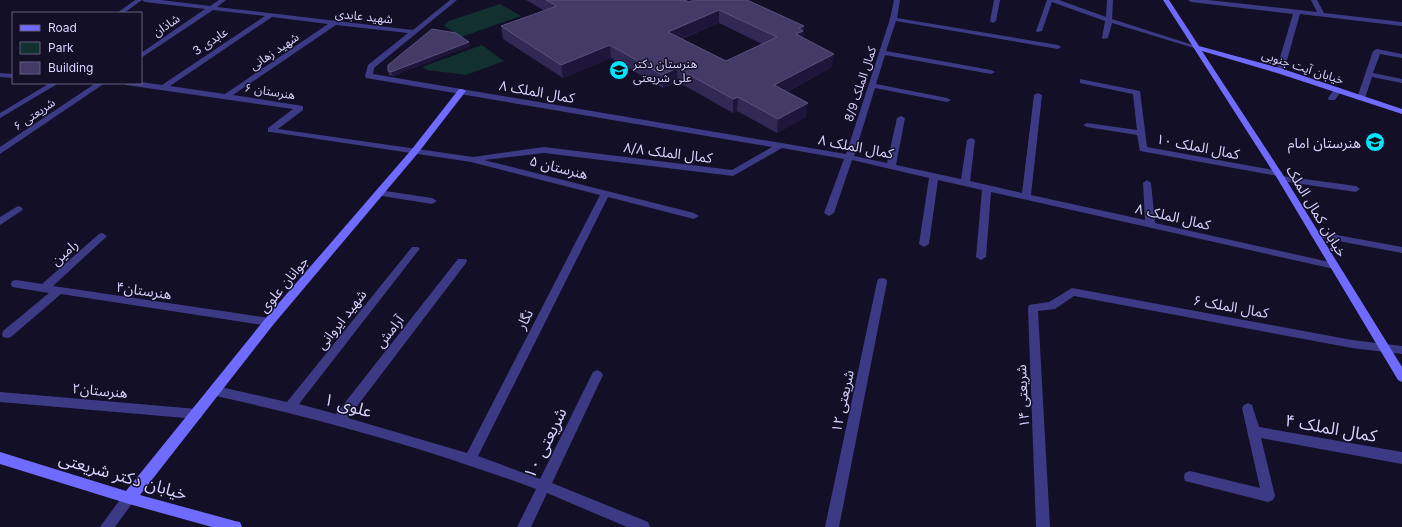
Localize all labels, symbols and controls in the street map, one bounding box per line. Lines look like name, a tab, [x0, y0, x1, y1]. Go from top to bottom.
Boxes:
street label: شهید عابدی	[334, 6, 394, 27]
street label: شاذان	[149, 10, 183, 40]
legend	[12, 12, 142, 84]
text: Road	[48, 20, 77, 35]
street label: عابدی 3	[190, 24, 230, 58]
street label: شهید زهانی	[247, 29, 301, 73]
text: Park	[48, 40, 74, 55]
street label: کمال الملک 8/9	[841, 44, 879, 123]
street label: خیابان آیت جنوبی	[1260, 47, 1346, 87]
place label: هنرستان دکتر علی شریعتی	[632, 56, 697, 85]
school or university icon: هنرستان دکتر علی شریعتی	[608, 59, 630, 81]
text: Building	[48, 60, 93, 75]
street label: کمال الملک ۸	[498, 76, 576, 107]
street label: هنرستان ۶	[244, 80, 297, 102]
street label: شریعتی ۶	[10, 95, 58, 133]
street label: کمال الملک ۸	[817, 130, 895, 163]
street label: کمال الملک ۱۰	[1155, 130, 1241, 163]
school or university icon: هنرستان امام	[1364, 131, 1386, 153]
place label: هنرستان امام	[1288, 134, 1361, 154]
street label: کمال الملک ۸/۸	[622, 138, 714, 167]
street label: هنرستان ۵	[528, 152, 590, 183]
street label: خیابان کمال الملک	[1282, 162, 1351, 260]
street label: کمال الملک ۸	[1134, 199, 1212, 234]
street label: رامین	[47, 235, 82, 269]
street label: جوانان علوی	[255, 252, 312, 316]
street label: هنرستان۴	[115, 278, 173, 303]
street label: شهید ایروانی	[312, 286, 370, 353]
street label: کمال الملک ۶	[1192, 291, 1270, 322]
street label: نگار	[511, 306, 537, 333]
street label: آرامش	[371, 311, 408, 351]
street label: شریعتی ۱۴	[1012, 364, 1033, 428]
street label: شریعتی ۱۲	[827, 368, 858, 434]
street label: هنرستان۲	[71, 379, 129, 402]
street label: علوی ۱	[321, 389, 375, 422]
street label: شریعتی ۱۰	[519, 404, 572, 482]
street label: کمال الملک ۴	[1283, 410, 1379, 447]
street label: خیابان دکتر شریعتی	[56, 448, 189, 505]

